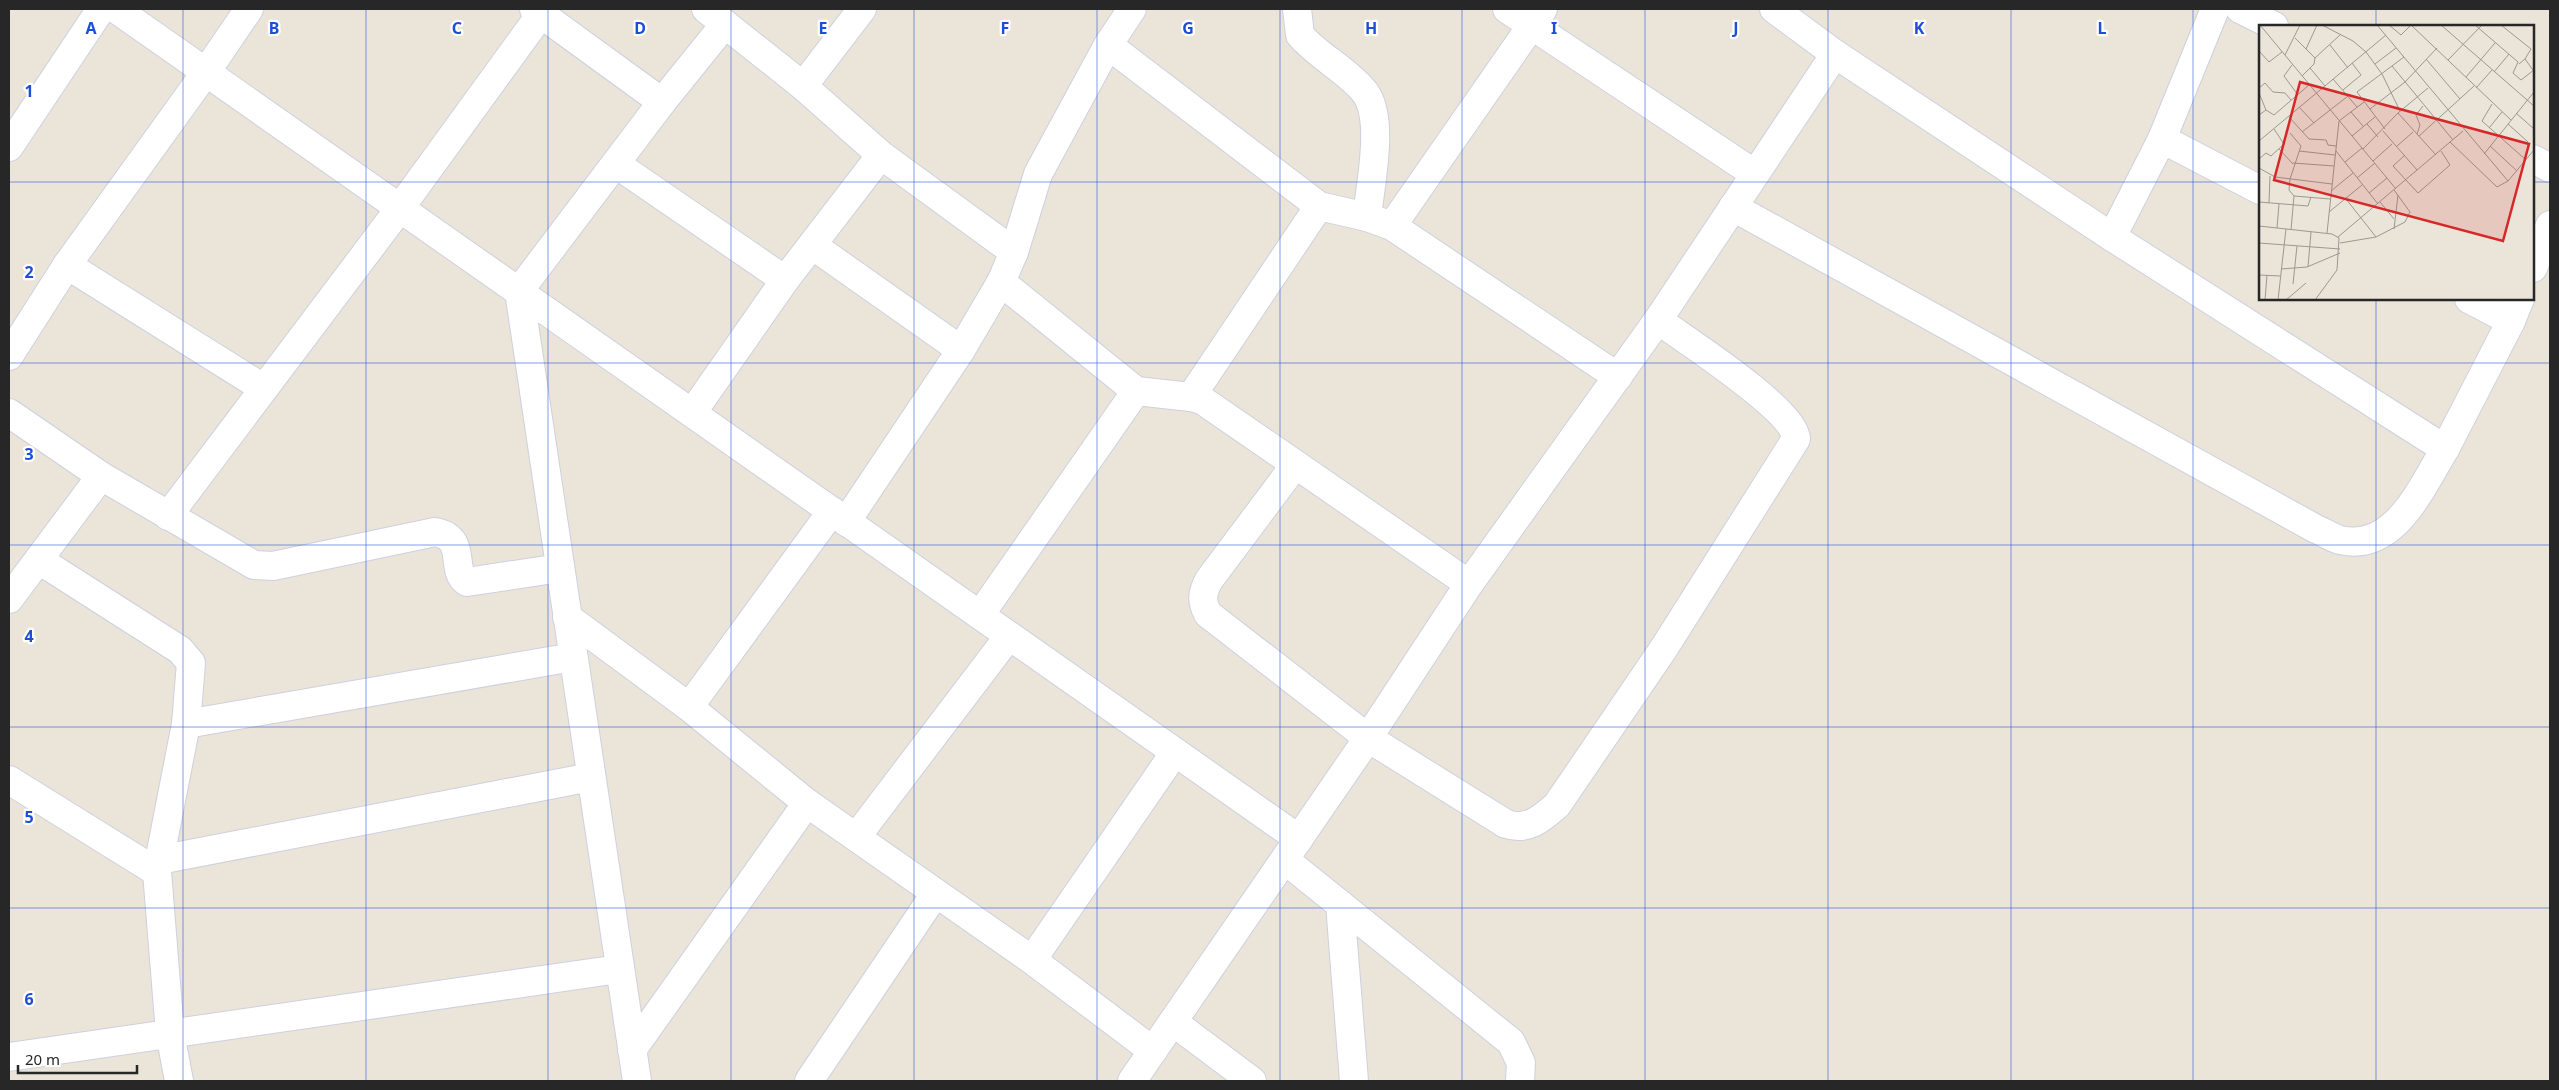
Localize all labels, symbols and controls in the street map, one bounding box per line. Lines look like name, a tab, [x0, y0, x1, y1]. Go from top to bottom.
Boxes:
text: A	[85, 17, 97, 39]
text: B	[269, 17, 279, 39]
text: C	[452, 17, 462, 39]
text: D	[634, 17, 646, 39]
text: E	[819, 17, 828, 39]
text: F	[1001, 17, 1009, 39]
text: G	[1182, 17, 1194, 39]
text: H	[1365, 17, 1377, 39]
text: I	[1551, 17, 1557, 39]
text: J	[1731, 17, 1739, 39]
text: K	[1914, 17, 1925, 39]
text: L	[2098, 17, 2107, 39]
inset map	[2259, 25, 2534, 300]
text: 1	[24, 80, 34, 102]
text: 2	[24, 261, 34, 283]
text: 3	[24, 443, 34, 465]
text: 4	[24, 625, 34, 647]
text: 5	[24, 806, 34, 828]
text: 6	[24, 988, 34, 1010]
scale bar	[18, 1042, 136, 1074]
text: 20 m	[25, 1049, 60, 1069]

